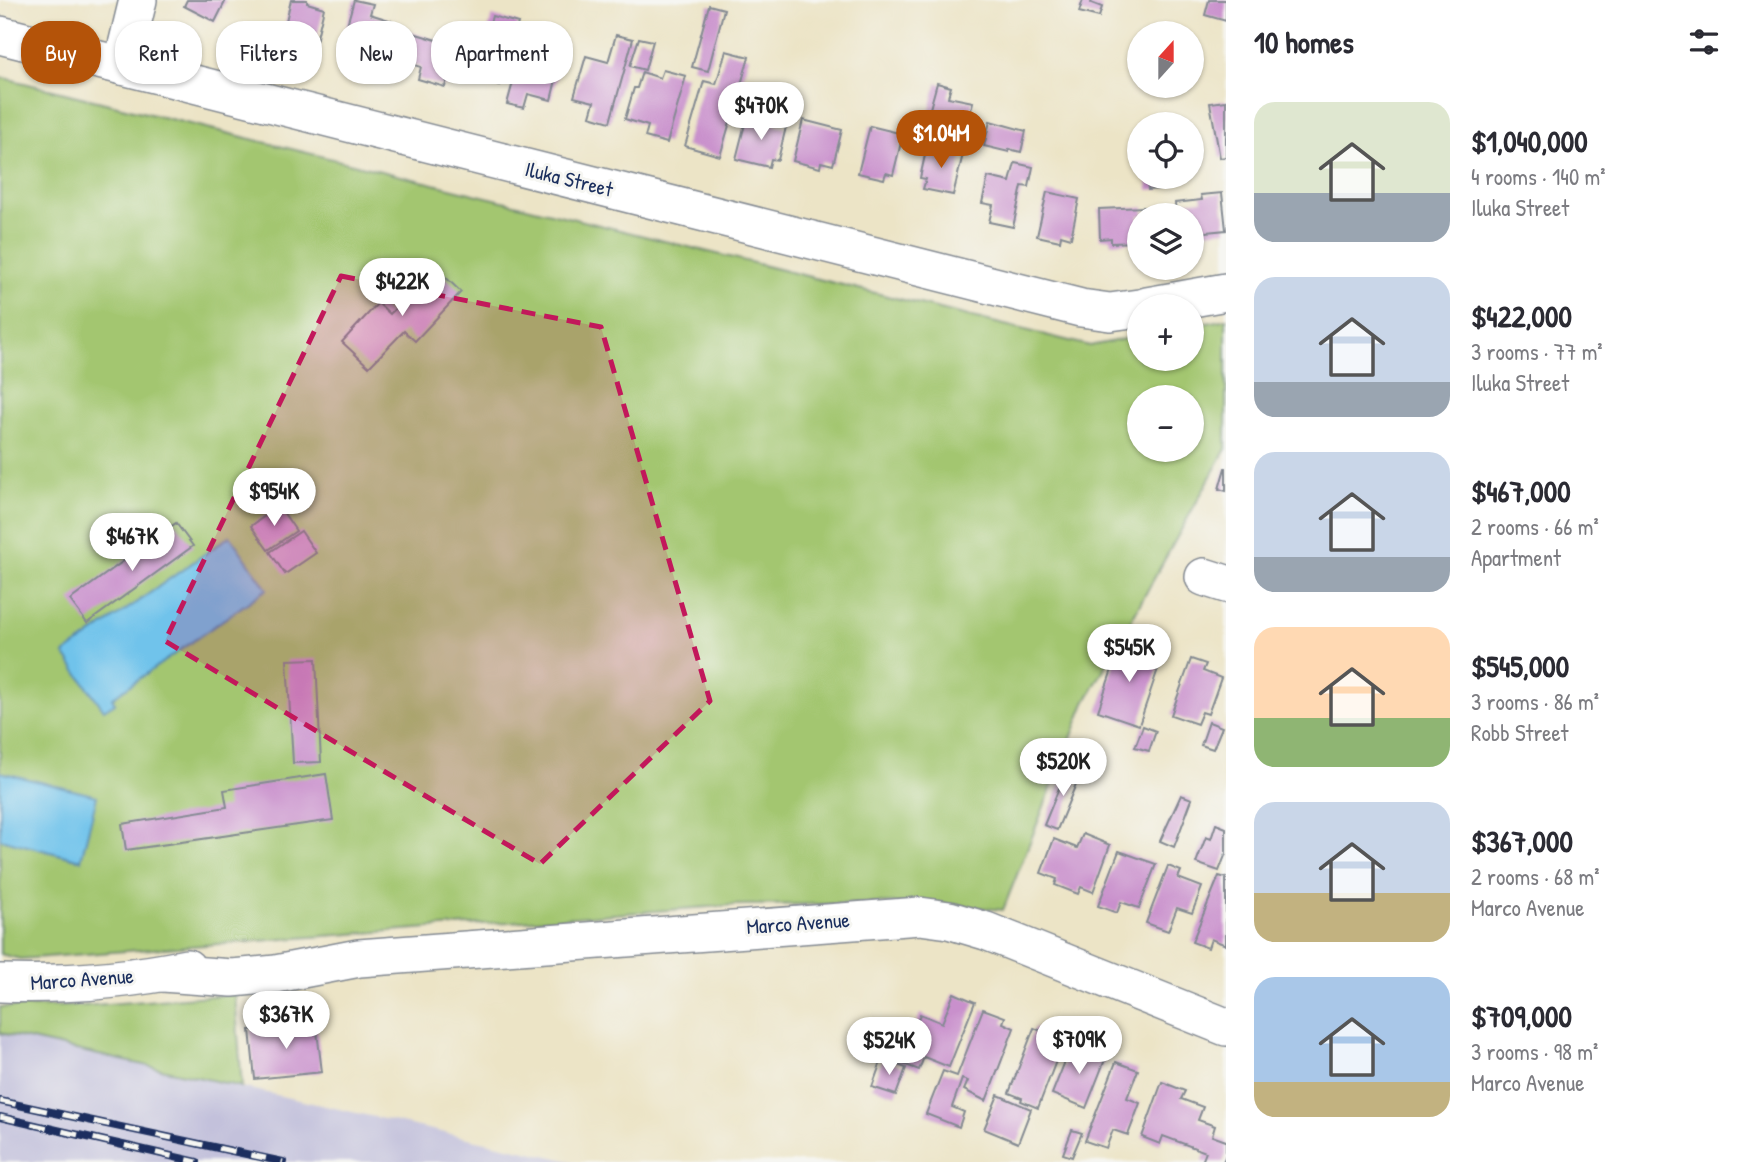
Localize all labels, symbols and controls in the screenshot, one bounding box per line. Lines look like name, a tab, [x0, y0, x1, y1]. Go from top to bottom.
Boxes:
chip: Buy	[21, 21, 101, 84]
chip: Rent	[115, 21, 202, 84]
chip: Filters	[216, 21, 322, 84]
chip: New	[336, 21, 417, 84]
chip: Apartment	[431, 21, 573, 84]
north arrow	[1127, 21, 1204, 98]
map controls	[1127, 21, 1204, 462]
text: 10 homes	[1254, 22, 1354, 62]
icon: filters	[1685, 23, 1723, 61]
pin: $470K	[712, 82, 810, 142]
text: $470K	[734, 89, 788, 120]
pin: $1.04M	[884, 110, 998, 170]
button: locate	[1127, 112, 1204, 189]
text: $1.04M	[912, 117, 970, 148]
text: $1,040,000	[1471, 121, 1588, 161]
icon: home	[1310, 130, 1394, 214]
street label: Iluka Street	[522, 154, 617, 204]
text: 4 rooms · 140 m²	[1471, 161, 1605, 192]
text: Iluka Street	[1471, 192, 1569, 223]
button: layers	[1127, 203, 1204, 280]
pin: $422K	[353, 258, 451, 318]
text: $422K	[375, 265, 429, 296]
button: +	[1127, 294, 1204, 371]
text: $422,000	[1471, 296, 1572, 336]
icon: home	[1310, 305, 1394, 389]
text: 3 rooms · 77 m²	[1471, 336, 1603, 367]
text: Iluka Street	[1471, 367, 1569, 398]
button: −	[1127, 385, 1204, 462]
pin: $954K	[225, 468, 323, 528]
text: $467,000	[1471, 471, 1571, 511]
text: $954K	[249, 475, 299, 506]
icon: home	[1310, 480, 1394, 564]
text: 2 rooms · 66 m²	[1471, 511, 1599, 542]
pin: $467K	[83, 514, 181, 573]
text: $467K	[106, 520, 158, 551]
text: Apartment	[1471, 542, 1561, 573]
pin: $545K	[1080, 624, 1178, 684]
text: $545K	[1103, 631, 1155, 662]
text: $545,000	[1471, 646, 1569, 686]
icon: home	[1310, 655, 1394, 739]
text: 3 rooms · 86 m²	[1471, 686, 1599, 717]
text: Robb Street	[1471, 717, 1569, 748]
pin: $520K	[1014, 738, 1112, 798]
text: $520K	[1036, 745, 1090, 776]
text: $367,000	[1471, 821, 1573, 861]
icon: home	[1310, 830, 1394, 914]
text: 2 rooms · 68 m²	[1471, 861, 1599, 892]
text: Marco Avenue	[1471, 892, 1584, 923]
street label: Marco Avenue	[745, 905, 851, 941]
street label: Marco Avenue	[29, 961, 135, 997]
pin: $367K	[237, 992, 335, 1051]
text: $709,000	[1471, 996, 1572, 1036]
text: $367K	[259, 998, 313, 1029]
icon: home	[1310, 1005, 1394, 1089]
pin: $709K	[1030, 1016, 1128, 1076]
pin: $524K	[840, 1018, 938, 1077]
text: $709K	[1052, 1023, 1106, 1054]
text: $524K	[863, 1024, 915, 1055]
text: 3 rooms · 98 m²	[1471, 1036, 1598, 1067]
text: Marco Avenue	[1471, 1067, 1584, 1098]

